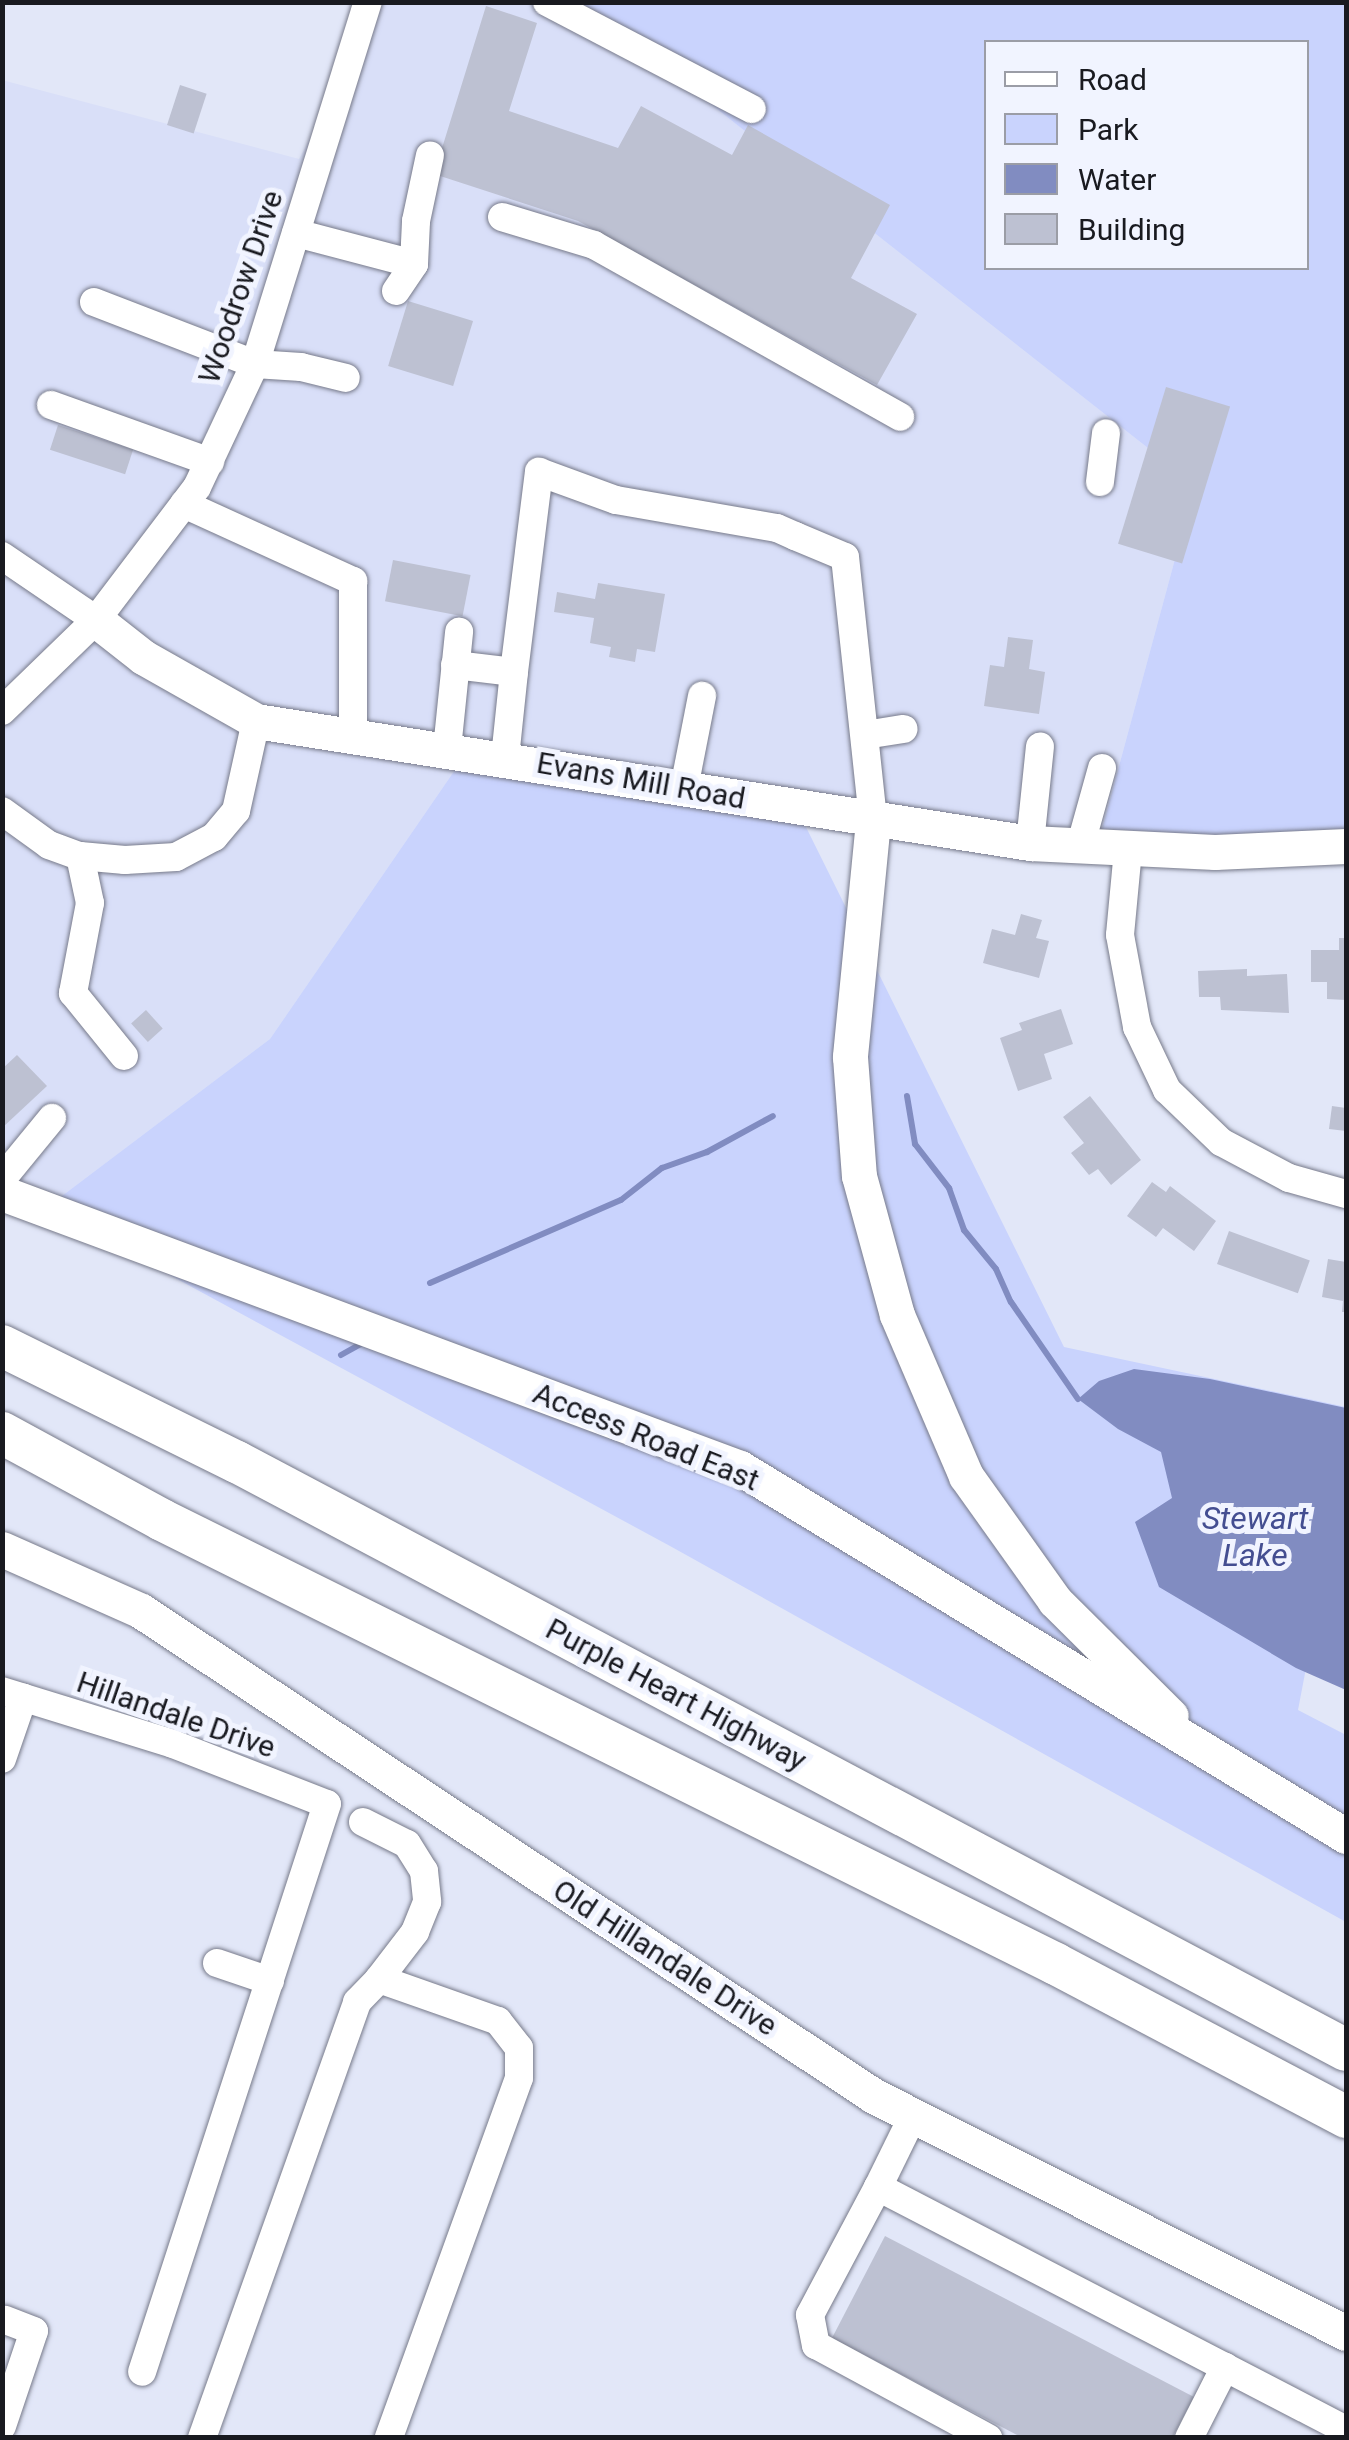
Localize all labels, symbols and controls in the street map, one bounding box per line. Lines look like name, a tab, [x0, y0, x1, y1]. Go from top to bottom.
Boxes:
legend	[984, 40, 1309, 270]
text: Road	[1078, 62, 1147, 97]
text: Park	[1078, 112, 1138, 147]
text: Water	[1078, 162, 1156, 197]
street label: Woodrow Drive	[191, 186, 291, 388]
text: Building	[1078, 212, 1185, 247]
street label: Evans Mill Road	[534, 745, 748, 817]
street label: Access Road East	[528, 1375, 764, 1499]
water label: Stewart Lake	[1202, 1500, 1308, 1575]
street label: Purple Heart Highway	[540, 1611, 812, 1779]
street label: Hillandale Drive	[72, 1664, 280, 1766]
street label: Old Hillandale Drive	[546, 1872, 784, 2044]

